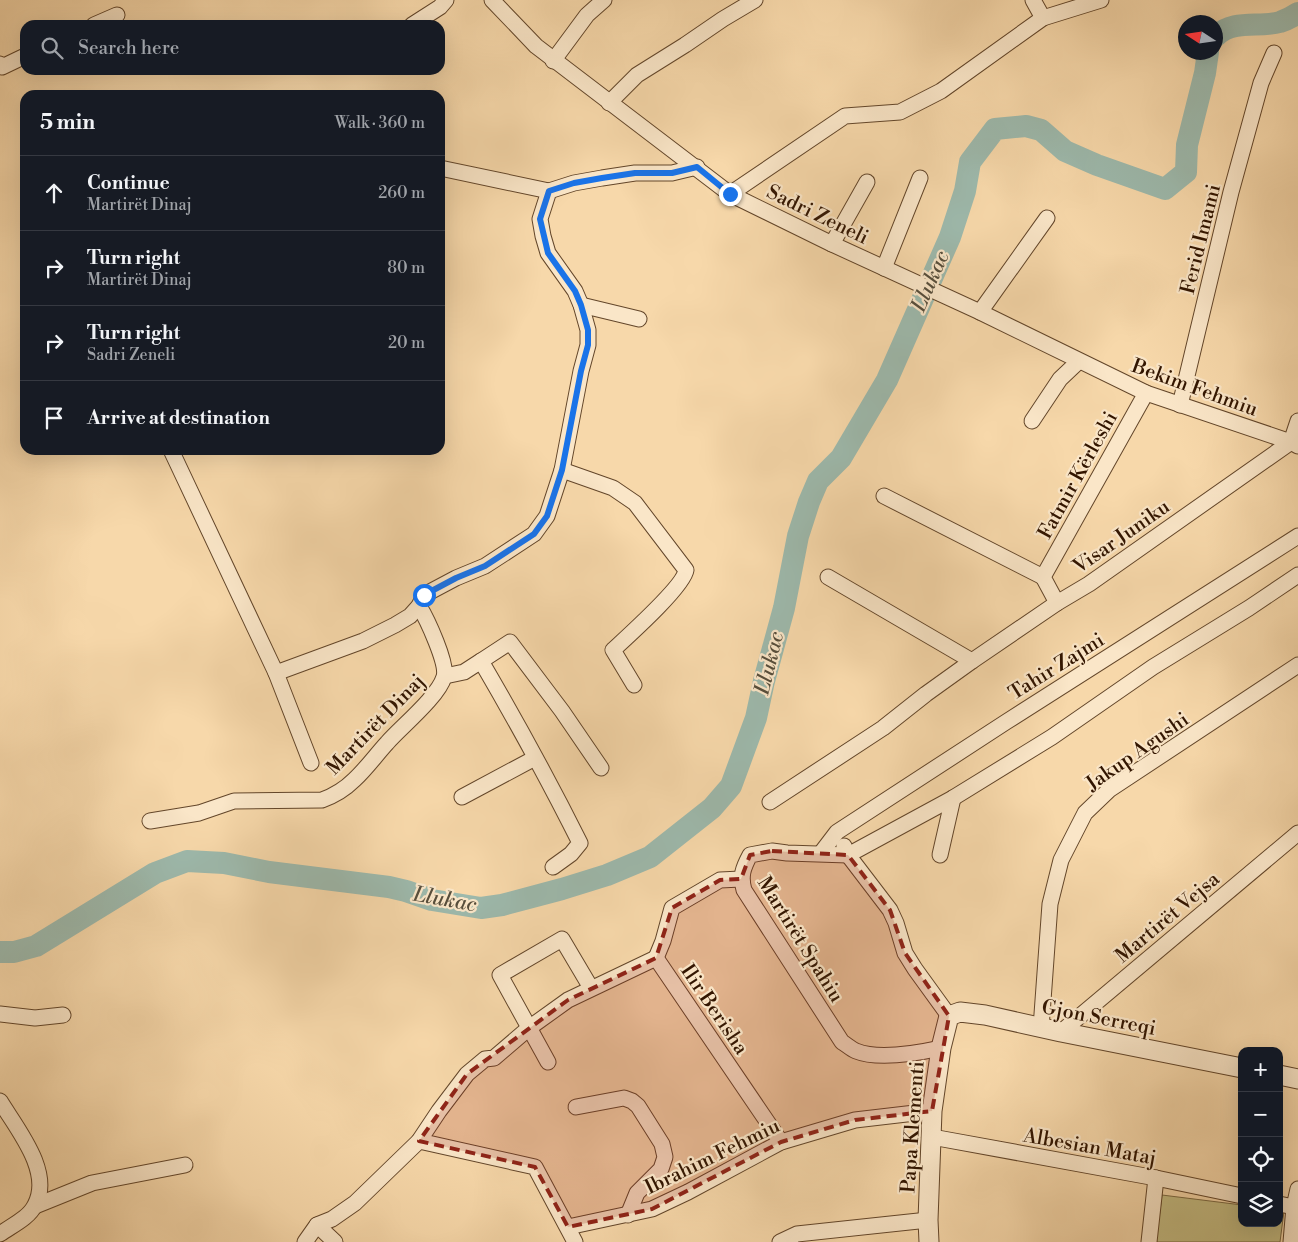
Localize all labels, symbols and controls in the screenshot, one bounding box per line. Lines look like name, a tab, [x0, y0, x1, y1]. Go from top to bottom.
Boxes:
north arrow	[1178, 15, 1223, 60]
search box	[20, 20, 445, 75]
icon: search	[38, 34, 66, 62]
text: Search here	[78, 36, 179, 60]
text: 5 min	[40, 110, 95, 136]
text: Walk · 360 m	[335, 113, 425, 133]
text: Continue	[87, 171, 170, 195]
icon: ahead	[40, 179, 68, 207]
street label: Sadri Zeneli	[762, 180, 873, 251]
street label: Ferid Imami	[1176, 181, 1227, 297]
text: 260 m	[378, 183, 425, 203]
route end	[719, 183, 742, 206]
text: Martirët Dinaj	[87, 195, 192, 215]
text: Turn right	[87, 246, 180, 270]
water label: Llukac	[906, 247, 956, 317]
icon: right	[40, 254, 68, 282]
text: 80 m	[387, 258, 425, 278]
text: Martirët Dinaj	[87, 270, 192, 290]
text: Turn right	[87, 321, 180, 345]
icon: right	[40, 329, 68, 357]
text: 20 m	[388, 333, 425, 353]
text: Sadri Zeneli	[87, 345, 175, 365]
street label: Bekim Fehmiu	[1127, 354, 1261, 423]
icon: arrive	[40, 404, 68, 432]
text: Arrive at destination	[87, 406, 270, 430]
street label: Fatmir Kërleshi	[1033, 407, 1124, 544]
street label: Visar Juniku	[1068, 494, 1176, 580]
route start	[413, 584, 436, 607]
street label: Tahir Zajmi	[1004, 628, 1110, 706]
water label: Llukac	[749, 629, 790, 698]
street label: Martirët Dinaj	[322, 669, 431, 781]
street label: Jakup Agushi	[1081, 707, 1195, 797]
street label: Martirët Vejsa	[1111, 867, 1226, 969]
street label: Martirët Spahiu	[751, 872, 849, 1008]
water label: Llukac	[410, 881, 479, 918]
street label: Ilir Berisha	[674, 960, 754, 1060]
street label: Gjon Serreqi	[1039, 995, 1158, 1042]
map controls	[1238, 1047, 1283, 1227]
button: +	[1238, 1047, 1283, 1092]
street label: Papa Klementi	[896, 1060, 931, 1194]
button: −	[1238, 1092, 1283, 1137]
street label: Ibrahim Fehmiu	[641, 1114, 785, 1201]
street label: Albesian Mataj	[1020, 1123, 1158, 1171]
button: locate	[1238, 1137, 1283, 1182]
button: layers	[1238, 1182, 1283, 1227]

